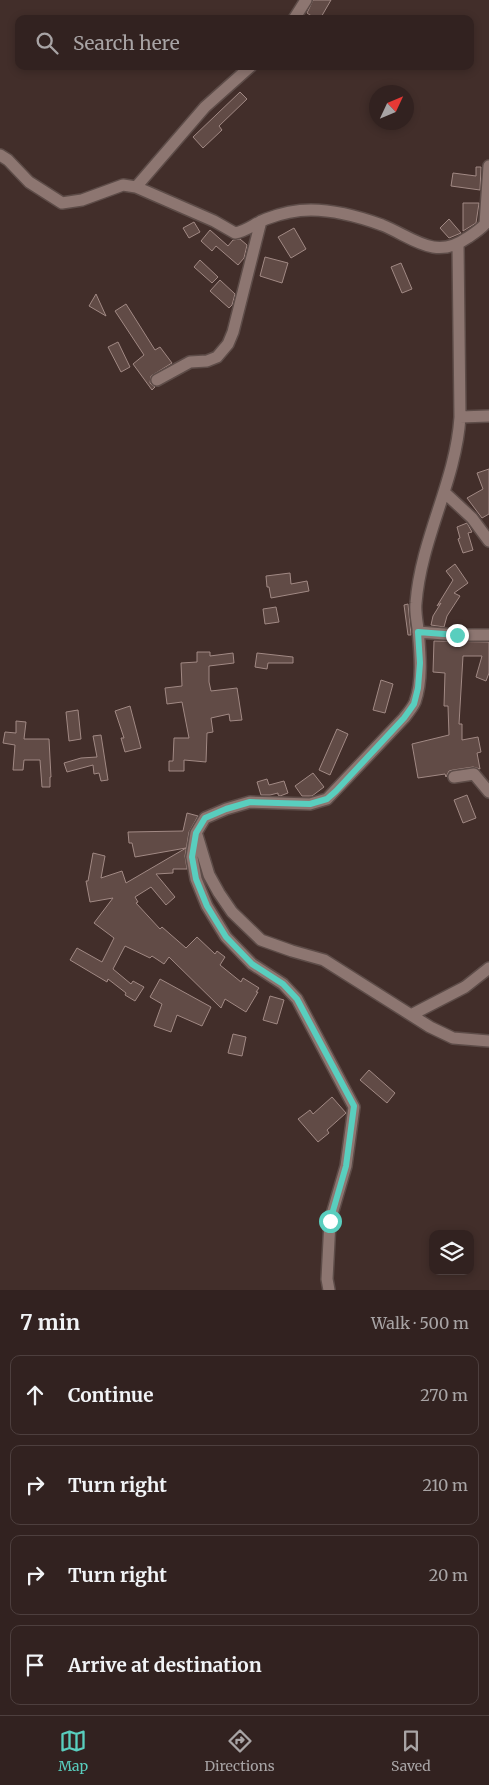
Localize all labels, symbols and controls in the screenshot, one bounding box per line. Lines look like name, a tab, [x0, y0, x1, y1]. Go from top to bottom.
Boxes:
search box	[15, 15, 474, 70]
icon: search	[33, 29, 61, 57]
text: Search here	[73, 31, 180, 55]
north arrow	[369, 85, 414, 130]
route end	[446, 624, 469, 647]
route start	[319, 1210, 342, 1233]
map controls	[429, 1230, 474, 1275]
button: layers	[429, 1230, 474, 1275]
text: 7 min	[20, 1309, 80, 1336]
text: Walk · 500 m	[371, 1313, 469, 1333]
icon: ahead	[21, 1381, 49, 1409]
text: Continue	[68, 1383, 154, 1407]
text: 270 m	[420, 1385, 468, 1405]
icon: right	[21, 1471, 49, 1499]
text: Turn right	[68, 1473, 167, 1497]
text: 210 m	[423, 1475, 468, 1495]
icon: right	[21, 1561, 49, 1589]
text: Turn right	[68, 1563, 167, 1587]
text: 20 m	[429, 1565, 468, 1585]
icon: arrive	[21, 1651, 49, 1679]
text: Arrive at destination	[68, 1653, 262, 1677]
tab: Map	[58, 1727, 88, 1775]
tab: Directions	[205, 1727, 275, 1775]
tab: Saved	[391, 1727, 431, 1775]

